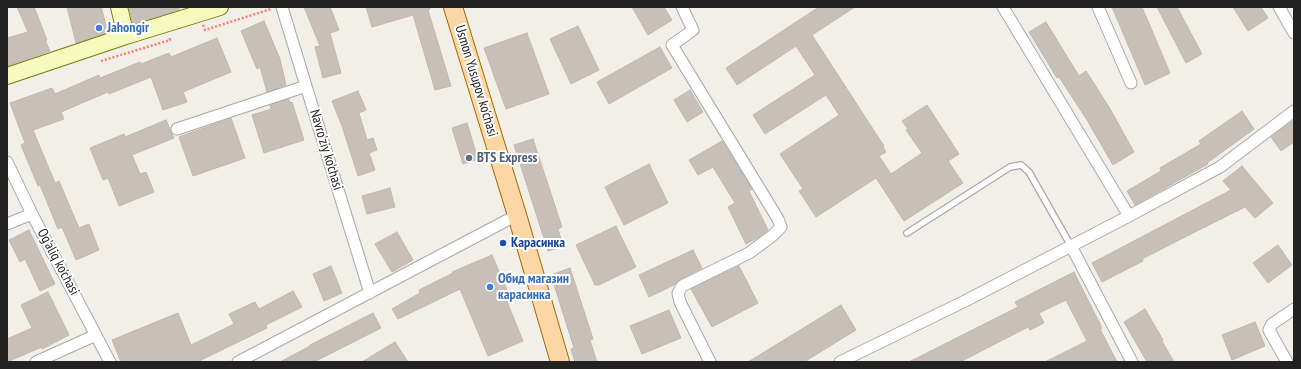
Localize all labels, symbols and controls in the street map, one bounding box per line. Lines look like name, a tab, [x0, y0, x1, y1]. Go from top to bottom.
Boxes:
place label: Jahongir	[107, 20, 149, 36]
marker: Jahongir	[94, 23, 104, 33]
street label: Usmon Yusupov ko'chasi	[451, 23, 501, 139]
street label: Navro'ziy ko'chasi	[306, 108, 346, 192]
place label: BTS Express	[477, 150, 537, 166]
marker: BTS Express	[464, 153, 474, 163]
street label: Og'aliq ko'chasi	[33, 226, 83, 298]
place label: Карасинка	[511, 235, 565, 251]
marker: Карасинка	[498, 238, 508, 248]
place label: Обид магазин карасинка	[498, 271, 569, 304]
marker: Обид магазин карасинка	[485, 282, 495, 292]

